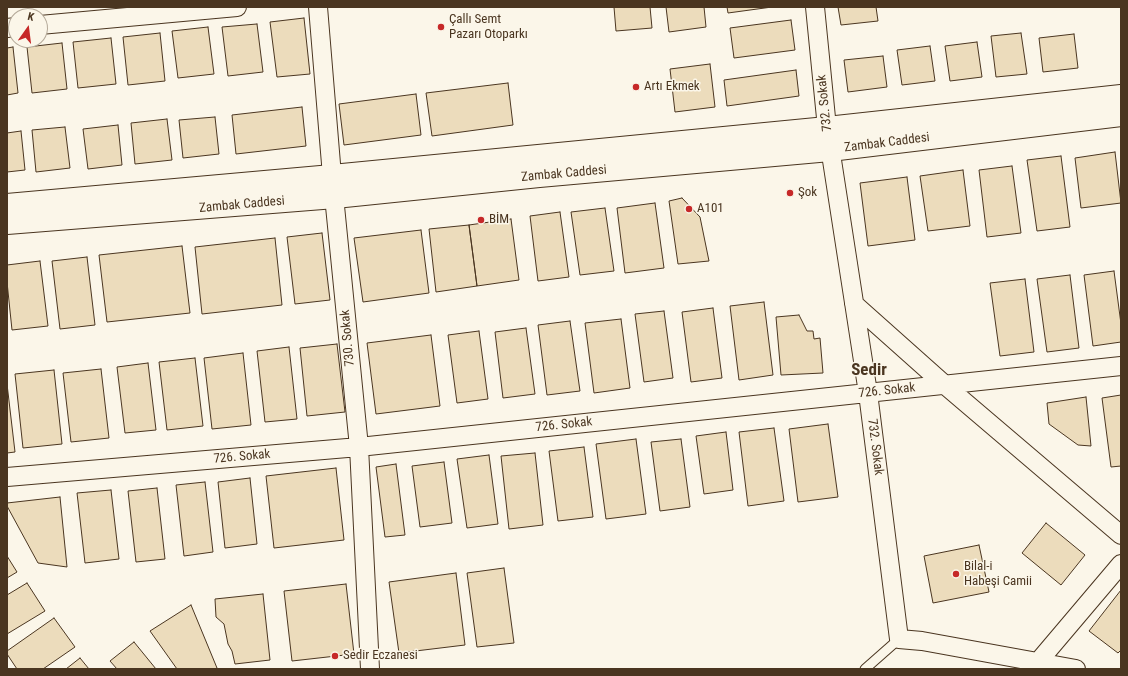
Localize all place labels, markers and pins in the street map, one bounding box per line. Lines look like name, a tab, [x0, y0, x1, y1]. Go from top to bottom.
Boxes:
place label: Çallı Semt Pazarı Otoparkı	[449, 12, 528, 43]
marker: Çallı Semt Pazarı Otoparkı	[436, 22, 446, 32]
place label: Artı Ekmek	[644, 79, 700, 95]
marker: Artı Ekmek	[631, 82, 641, 92]
place label: Şok	[798, 185, 817, 201]
marker: Şok	[785, 188, 795, 198]
place label: A101	[697, 201, 724, 217]
marker: A101	[684, 204, 694, 214]
place label: BİM	[489, 212, 509, 228]
marker: BİM	[476, 215, 486, 225]
place label: Bilal-i Habeşi Camii	[964, 559, 1032, 590]
marker: Bilal-i Habeşi Camii	[951, 569, 961, 579]
place label: Sedir Eczanesi	[343, 648, 418, 664]
marker: Sedir Eczanesi	[330, 651, 340, 661]

